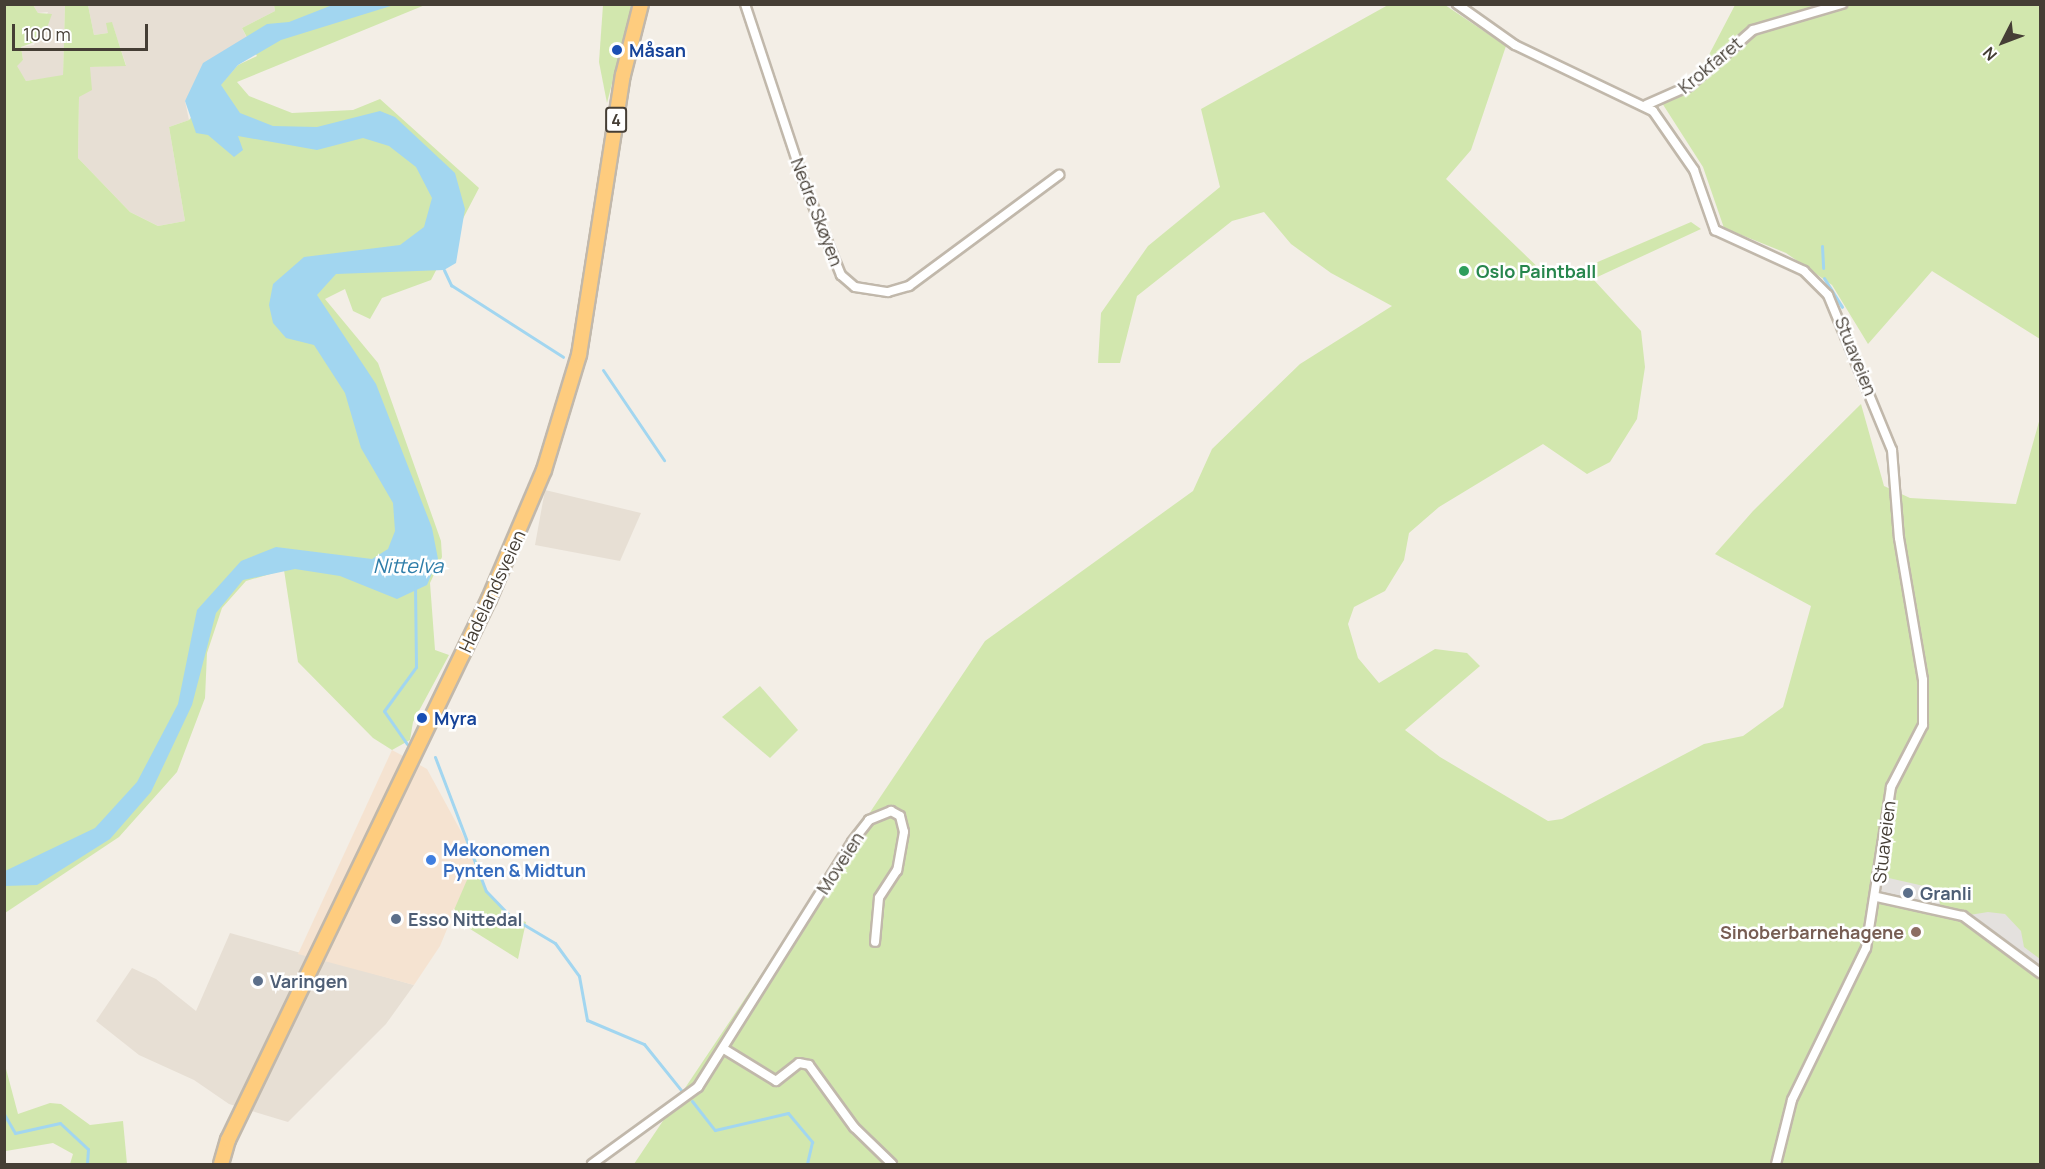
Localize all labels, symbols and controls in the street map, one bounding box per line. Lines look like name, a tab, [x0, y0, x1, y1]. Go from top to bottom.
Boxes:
scale bar	[15, 12, 152, 50]
north arrow	[1973, 12, 2033, 72]
text: 100 m	[23, 22, 71, 46]
street label: Krokfaret	[1674, 32, 1746, 98]
place label: Måsan	[629, 39, 686, 61]
text: N	[1978, 42, 2002, 66]
marker: Måsan	[610, 43, 624, 57]
road number: 4	[604, 107, 628, 133]
street label: Nedre Skøyen	[786, 155, 848, 269]
place label: Oslo Paintball	[1476, 260, 1596, 282]
marker: Oslo Paintball	[1457, 264, 1471, 278]
street label: Stuaveien	[1830, 313, 1882, 399]
street label: Hadelandsveien	[454, 526, 530, 656]
water label: Nittelva	[373, 553, 443, 577]
place label: Myra	[434, 707, 477, 729]
marker: Myra	[415, 711, 429, 725]
street label: Stuaveien	[1868, 799, 1900, 885]
street label: Moveien	[812, 828, 868, 898]
place label: Mekonomen Pynten & Midtun	[443, 839, 586, 882]
marker: Mekonomen Pynten & Midtun	[424, 853, 438, 867]
place label: Granli	[1920, 882, 1972, 904]
marker: Granli	[1901, 886, 1915, 900]
place label: Esso Nittedal	[408, 908, 523, 930]
marker: Esso Nittedal	[389, 912, 403, 926]
place label: Sinoberbarnehagene	[1720, 921, 1904, 943]
marker: Sinoberbarnehagene	[1909, 925, 1923, 939]
place label: Varingen	[270, 970, 347, 992]
marker: Varingen	[251, 974, 265, 988]

